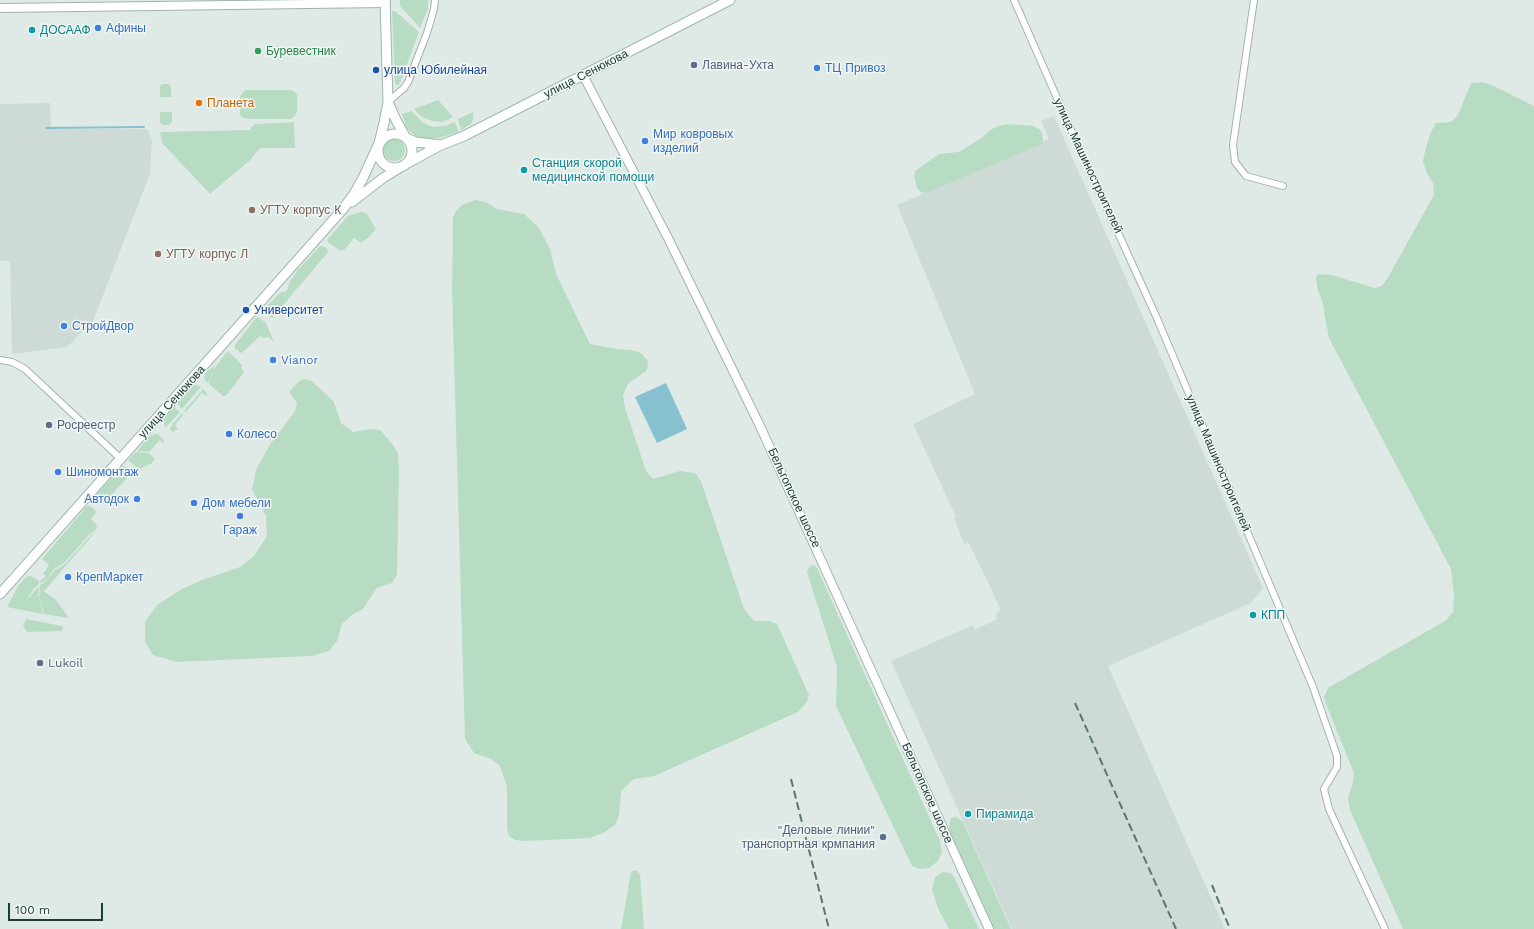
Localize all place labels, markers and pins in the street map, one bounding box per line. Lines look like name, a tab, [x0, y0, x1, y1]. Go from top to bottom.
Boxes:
place label: Афины	[106, 21, 146, 35]
place label: ДОСААФ	[40, 23, 91, 37]
marker: Афины	[93, 23, 103, 33]
marker: ДОСААФ	[27, 25, 37, 35]
place label: Буревестник	[266, 44, 336, 58]
marker: Буревестник	[253, 46, 263, 56]
place label: Лавина-Ухта	[702, 58, 774, 72]
marker: Лавина-Ухта	[689, 60, 699, 70]
place label: ТЦ Привоз	[825, 61, 886, 75]
place label: улица Юбилейная	[384, 63, 487, 77]
marker: ТЦ Привоз	[812, 63, 822, 73]
marker: улица Юбилейная	[371, 65, 381, 75]
place label: Планета	[207, 96, 254, 110]
marker: Планета	[194, 98, 204, 108]
place label: Мир ковровых изделий	[653, 127, 733, 155]
marker: Мир ковровых изделий	[640, 136, 650, 146]
place label: Станция скорой медицинской помощи	[532, 156, 654, 184]
marker: Станция скорой медицинской помощи	[519, 165, 529, 175]
place label: УГТУ корпус К	[260, 203, 341, 217]
marker: УГТУ корпус К	[247, 205, 257, 215]
place label: УГТУ корпус Л	[166, 247, 248, 261]
marker: УГТУ корпус Л	[153, 249, 163, 259]
place label: Университет	[254, 303, 324, 317]
marker: Университет	[241, 305, 251, 315]
place label: СтройДвор	[72, 319, 134, 333]
marker: СтройДвор	[59, 321, 69, 331]
place label: Vianor	[281, 353, 318, 367]
marker: Vianor	[268, 355, 278, 365]
place label: Росреестр	[57, 418, 115, 432]
marker: Росреестр	[44, 420, 54, 430]
place label: Колесо	[237, 427, 277, 441]
marker: Колесо	[224, 429, 234, 439]
place label: Шиномонтаж	[66, 465, 139, 479]
marker: Шиномонтаж	[53, 467, 63, 477]
place label: Автодок	[84, 492, 129, 506]
marker: Автодок	[132, 494, 142, 504]
place label: Дом мебели	[202, 496, 271, 510]
marker: Дом мебели	[189, 498, 199, 508]
marker: Гараж	[235, 511, 245, 521]
place label: Гараж	[223, 523, 257, 537]
place label: КрепМаркет	[76, 570, 143, 584]
marker: КрепМаркет	[63, 572, 73, 582]
place label: КПП	[1261, 608, 1285, 622]
marker: КПП	[1248, 610, 1258, 620]
place label: Lukoil	[48, 656, 83, 670]
marker: Lukoil	[35, 658, 45, 668]
place label: Пирамида	[976, 807, 1033, 821]
marker: Пирамида	[963, 809, 973, 819]
place label: "Деловые линии" транспортная крмпания	[741, 823, 875, 851]
marker: "Деловые линии" транспортная крмпания	[878, 832, 888, 842]

